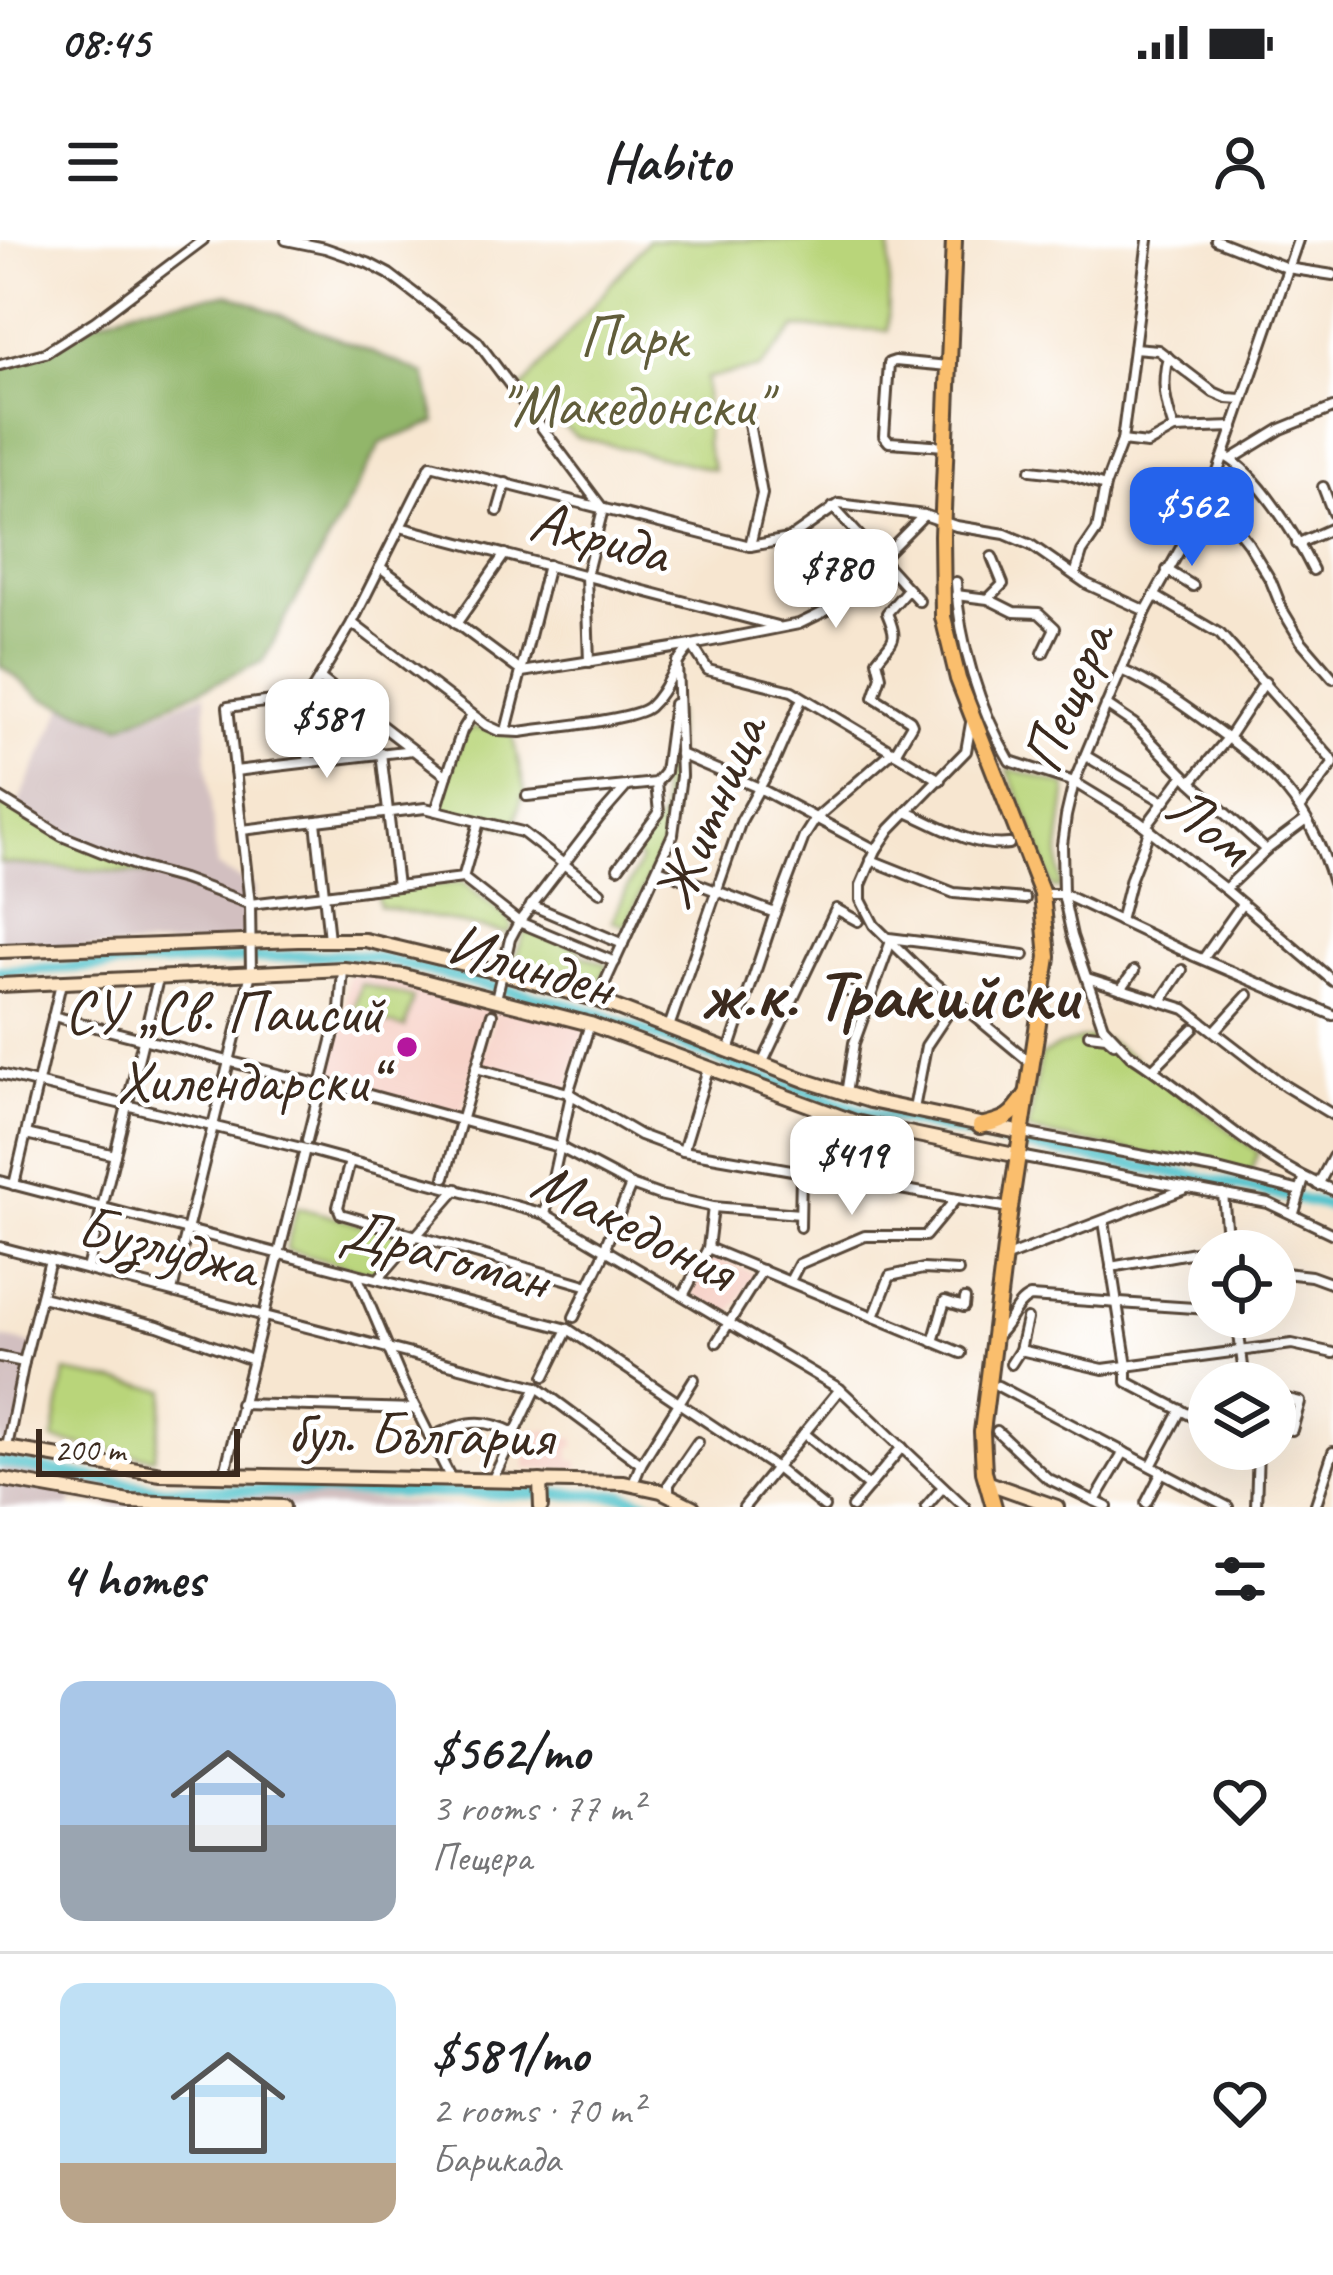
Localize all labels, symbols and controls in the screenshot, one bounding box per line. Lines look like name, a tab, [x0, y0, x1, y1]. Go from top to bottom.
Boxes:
text: 08:45	[60, 14, 149, 71]
text: Habito	[603, 128, 730, 196]
icon: menu	[60, 129, 126, 195]
icon: person	[1207, 129, 1273, 195]
park label: Парк "Македонски"	[498, 298, 780, 443]
pin: $562	[1121, 467, 1263, 569]
street label: Ахрида	[523, 481, 681, 592]
text: $562	[1157, 481, 1227, 530]
pin: $780	[765, 529, 907, 631]
text: $780	[801, 543, 871, 592]
street label: Пещера	[1003, 608, 1133, 783]
pin: $581	[256, 679, 398, 781]
text: $581	[292, 693, 362, 742]
street label: Житница	[635, 699, 785, 920]
street label: Лом	[1152, 768, 1270, 884]
street label: Илинден	[439, 905, 626, 1026]
district label: ж.к. Тракийски	[701, 949, 1082, 1040]
place label: СУ „Св. Паисий Хилендарски“	[64, 974, 395, 1119]
marker: СУ „Св. Паисий Хилендарски“	[394, 1034, 420, 1060]
pin: $419	[781, 1116, 923, 1218]
text: $419	[817, 1130, 887, 1179]
street label: Македония	[520, 1142, 752, 1310]
street label: Бузлуджа	[70, 1187, 271, 1306]
street label: Драгоман	[334, 1190, 561, 1319]
map controls	[1188, 1230, 1296, 1470]
button: locate	[1188, 1230, 1296, 1338]
button: layers	[1188, 1362, 1296, 1470]
street label: бул. България	[287, 1394, 558, 1474]
scale bar	[36, 1423, 240, 1476]
text: 200 m	[54, 1429, 125, 1471]
icon: filters	[1207, 1546, 1273, 1612]
text: 4 homes	[60, 1547, 204, 1611]
text: $562/mo	[432, 1720, 589, 1784]
icon: home	[156, 1729, 300, 1873]
icon: heart	[1207, 1768, 1273, 1834]
text: 3 rooms · 77 m²	[432, 1784, 643, 1833]
text: Пещера	[432, 1833, 532, 1882]
text: $581/mo	[432, 2022, 588, 2086]
icon: home	[156, 2031, 300, 2175]
icon: heart	[1207, 2070, 1273, 2136]
text: 2 rooms · 70 m²	[432, 2086, 643, 2135]
text: Барикада	[432, 2135, 561, 2184]

